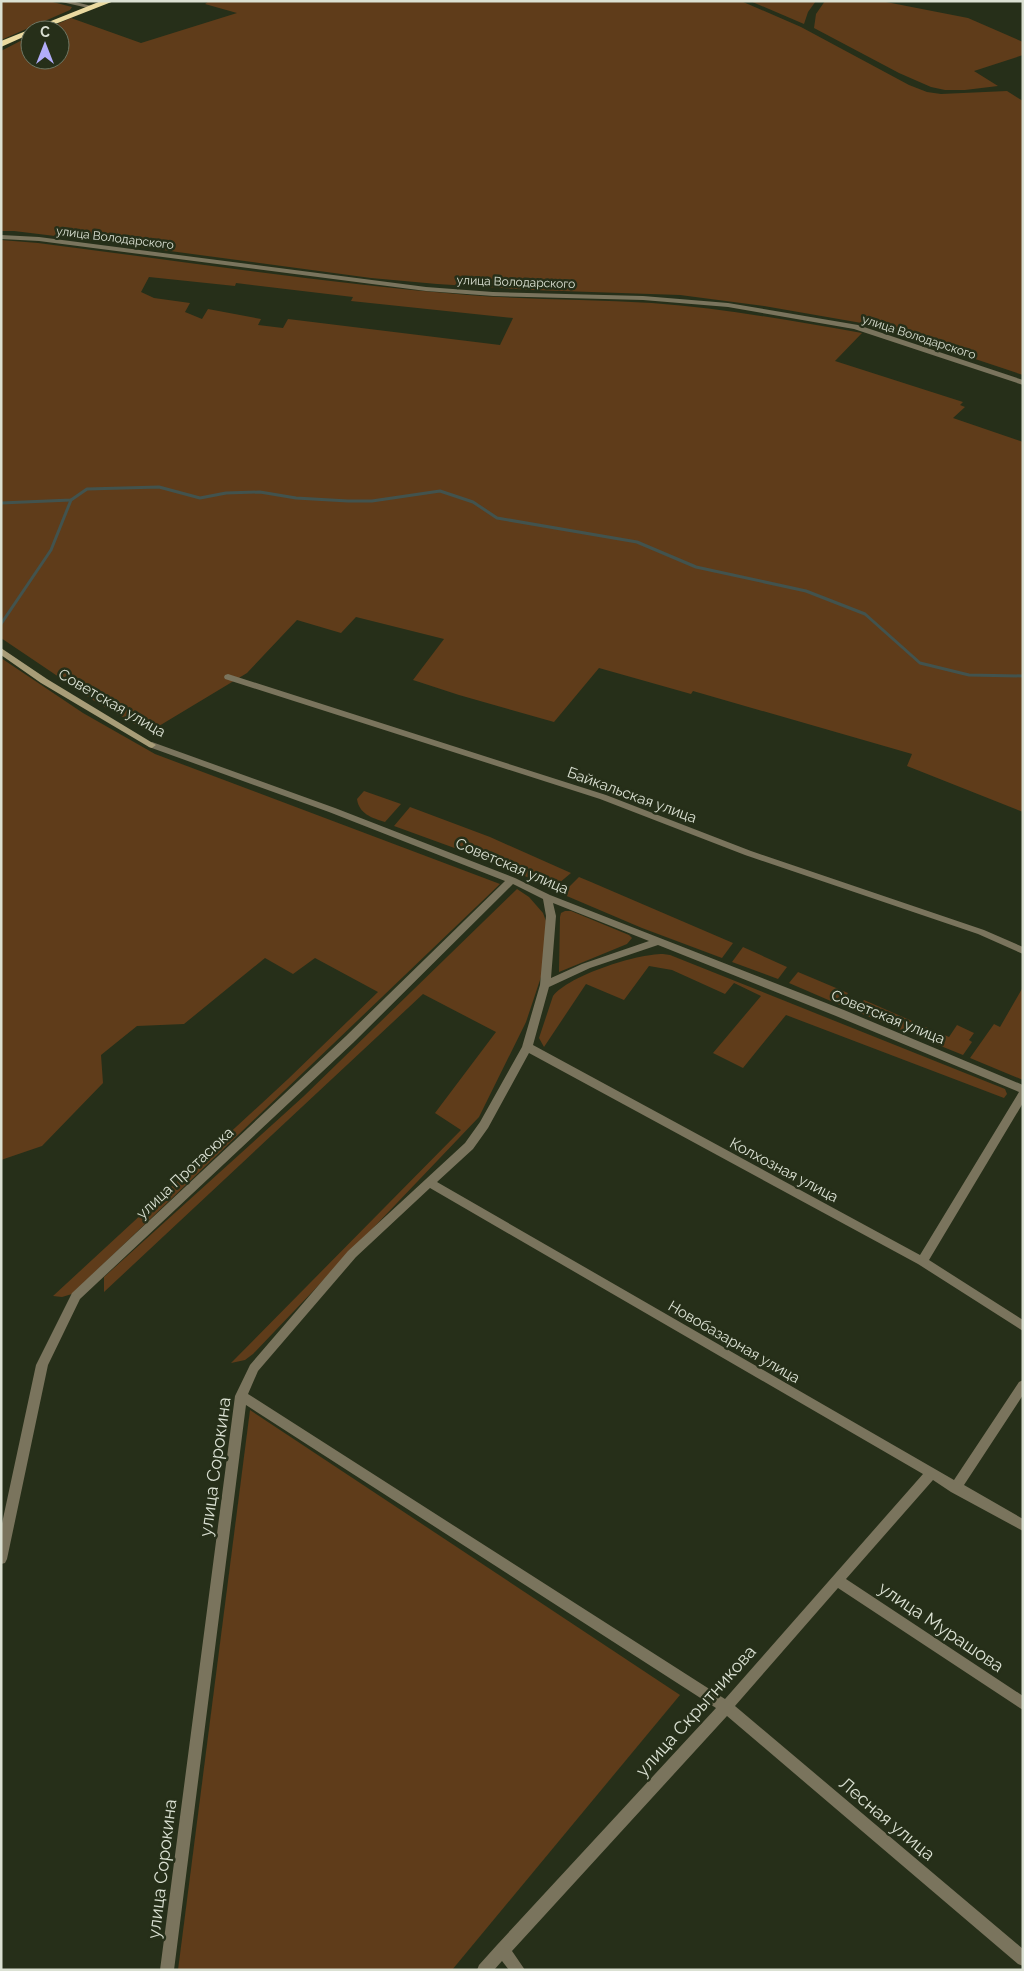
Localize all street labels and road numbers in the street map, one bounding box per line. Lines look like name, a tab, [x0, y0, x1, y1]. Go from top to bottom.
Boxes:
street label: улица Володарского	[55, 224, 175, 252]
street label: улица Володарского	[456, 273, 576, 291]
street label: улица Володарского	[860, 312, 978, 362]
street label: Советская улица	[55, 665, 169, 741]
street label: Байкальская улица	[565, 763, 699, 827]
street label: Советская улица	[453, 834, 571, 898]
street label: Советская улица	[829, 986, 947, 1048]
street label: улица Протасюка	[133, 1123, 237, 1223]
street label: Колхозная улица	[727, 1134, 841, 1206]
street label: Новобазарная улица	[665, 1297, 803, 1387]
street label: улица Сорокина	[194, 1396, 235, 1538]
street label: улица Мурашова	[875, 1577, 1008, 1676]
street label: улица Скрытникова	[631, 1641, 760, 1781]
street label: Лесная улица	[835, 1773, 939, 1865]
street label: улица Сорокина	[143, 1798, 181, 1940]

